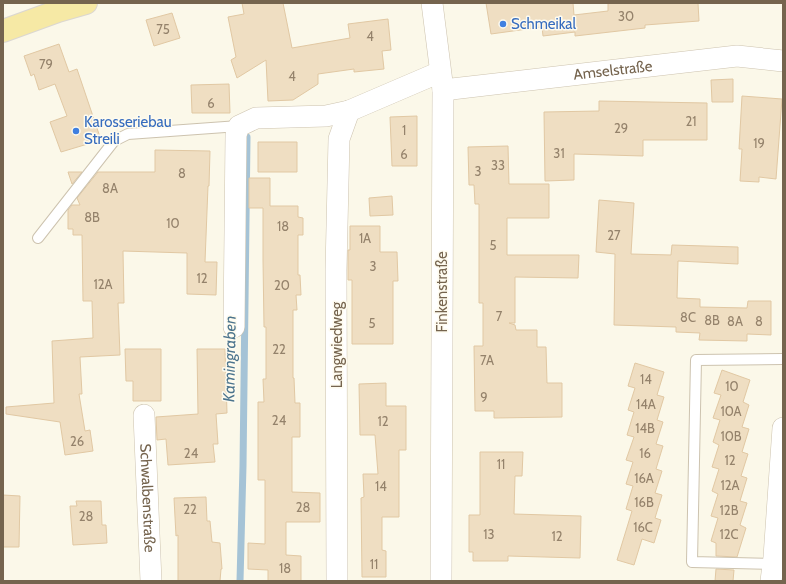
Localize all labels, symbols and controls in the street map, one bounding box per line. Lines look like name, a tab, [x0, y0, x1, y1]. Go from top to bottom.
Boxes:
house number: 30	[618, 8, 634, 24]
place label: Schmeikal	[511, 15, 577, 33]
marker: Schmeikal	[498, 19, 508, 29]
house number: 75	[156, 21, 170, 37]
house number: 4	[366, 28, 374, 44]
house number: 79	[39, 56, 53, 72]
street label: Amselstraße	[572, 57, 654, 84]
house number: 4	[288, 68, 296, 84]
house number: 6	[207, 95, 215, 111]
place label: Karosseriebau Streili	[84, 113, 172, 148]
house number: 21	[685, 113, 697, 129]
house number: 29	[614, 120, 628, 136]
house number: 1	[402, 122, 406, 138]
marker: Karosseriebau Streili	[71, 126, 81, 136]
house number: 19	[753, 135, 765, 151]
house number: 31	[553, 145, 565, 161]
house number: 6	[400, 146, 408, 162]
house number: 33	[491, 157, 505, 173]
house number: 3	[474, 163, 482, 179]
house number: 8	[178, 165, 186, 181]
house number: 8A	[102, 180, 118, 196]
house number: 8B	[84, 209, 100, 225]
house number: 10	[166, 215, 180, 231]
house number: 18	[277, 218, 289, 234]
house number: 27	[607, 227, 621, 243]
house number: 1A	[359, 230, 371, 246]
house number: 5	[489, 237, 497, 253]
street label: Finkenstraße	[433, 251, 451, 333]
house number: 3	[369, 258, 377, 274]
house number: 12	[196, 270, 208, 286]
house number: 12A	[93, 276, 113, 292]
house number: 20	[274, 277, 290, 293]
street label: Langwiedweg	[328, 301, 346, 388]
house number: 7	[496, 308, 503, 324]
house number: 8C	[680, 309, 696, 325]
house number: 8B	[704, 312, 720, 328]
house number: 8A	[727, 313, 743, 329]
house number: 8	[755, 313, 763, 329]
house number: 5	[368, 315, 376, 331]
water label: Kamingraben	[219, 316, 240, 402]
house number: 22	[272, 341, 286, 357]
house number: 7A	[480, 352, 494, 368]
house number: 14	[640, 371, 652, 387]
house number: 10	[725, 378, 739, 394]
house number: 9	[480, 389, 488, 405]
house number: 14A	[636, 396, 656, 412]
house number: 10A	[720, 403, 742, 419]
house number: 24	[272, 412, 287, 428]
house number: 12	[377, 413, 389, 429]
house number: 14B	[635, 420, 655, 436]
house number: 10B	[720, 428, 742, 444]
house number: 26	[70, 433, 84, 449]
street label: Schwalbenstraße	[136, 443, 159, 553]
house number: 24	[184, 445, 199, 461]
house number: 16	[639, 445, 651, 461]
house number: 12	[724, 452, 736, 468]
house number: 11	[497, 456, 505, 472]
house number: 16A	[634, 470, 654, 486]
house number: 12A	[720, 477, 740, 493]
house number: 14	[375, 478, 387, 494]
house number: 16B	[634, 494, 654, 510]
house number: 28	[296, 499, 310, 515]
house number: 22	[183, 501, 197, 517]
house number: 12B	[720, 502, 739, 518]
house number: 28	[79, 508, 93, 524]
house number: 16C	[633, 519, 653, 535]
house number: 13	[483, 526, 495, 542]
house number: 12C	[719, 526, 739, 542]
house number: 12	[551, 528, 563, 544]
house number: 11	[370, 556, 378, 572]
house number: 18	[279, 560, 291, 576]

